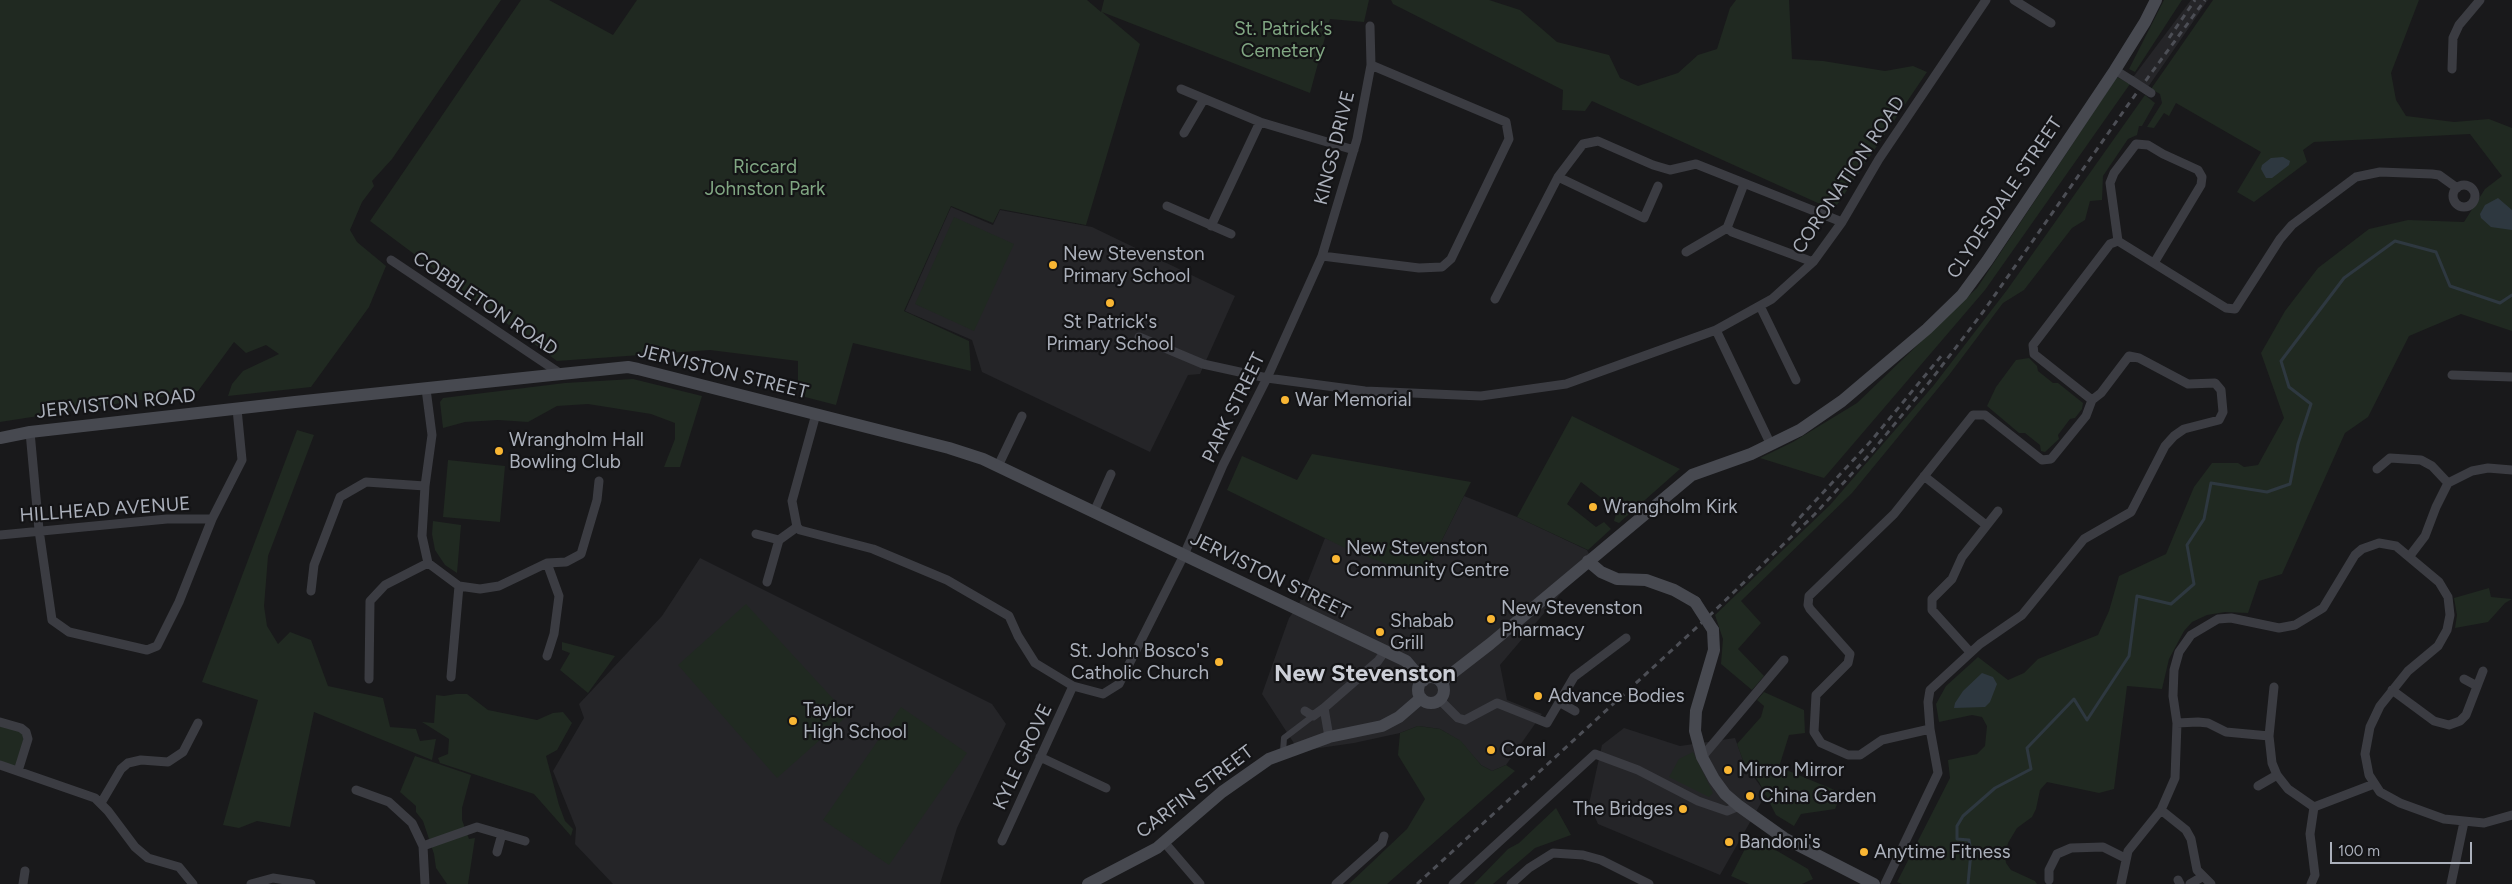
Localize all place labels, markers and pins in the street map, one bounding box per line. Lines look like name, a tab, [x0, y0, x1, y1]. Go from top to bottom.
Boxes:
place label: New Stevenston Primary School	[1063, 243, 1205, 287]
marker: New Stevenston Primary School	[1047, 259, 1059, 271]
marker: St Patrick's Primary School	[1104, 297, 1116, 309]
place label: St Patrick's Primary School	[1046, 311, 1174, 355]
place label: War Memorial	[1295, 389, 1412, 411]
marker: War Memorial	[1279, 394, 1291, 406]
place label: Wrangholm Hall Bowling Club	[509, 429, 644, 473]
marker: Wrangholm Hall Bowling Club	[493, 445, 505, 457]
place label: Wrangholm Kirk	[1603, 496, 1737, 518]
marker: Wrangholm Kirk	[1587, 501, 1599, 513]
place label: New Stevenston Community Centre	[1346, 537, 1509, 581]
marker: New Stevenston Community Centre	[1330, 553, 1342, 565]
place label: New Stevenston Pharmacy	[1501, 597, 1643, 641]
place label: Shabab Grill	[1390, 610, 1454, 654]
marker: New Stevenston Pharmacy	[1485, 613, 1497, 625]
marker: Shabab Grill	[1374, 626, 1386, 638]
place label: St. John Bosco's Catholic Church	[1069, 640, 1209, 684]
marker: St. John Bosco's Catholic Church	[1213, 656, 1225, 668]
place label: Advance Bodies	[1548, 685, 1685, 707]
marker: Advance Bodies	[1532, 690, 1544, 702]
place label: Taylor High School	[803, 699, 907, 743]
marker: Taylor High School	[787, 715, 799, 727]
place label: Coral	[1501, 739, 1546, 761]
marker: Coral	[1485, 744, 1497, 756]
place label: Mirror Mirror	[1738, 759, 1844, 781]
marker: Mirror Mirror	[1722, 764, 1734, 776]
place label: China Garden	[1760, 785, 1876, 807]
marker: China Garden	[1744, 790, 1756, 802]
place label: The Bridges	[1573, 798, 1673, 820]
marker: The Bridges	[1677, 803, 1689, 815]
place label: Bandoni's	[1739, 831, 1821, 853]
marker: Bandoni's	[1723, 836, 1735, 848]
place label: Anytime Fitness	[1874, 841, 2011, 863]
marker: Anytime Fitness	[1858, 846, 1870, 858]

